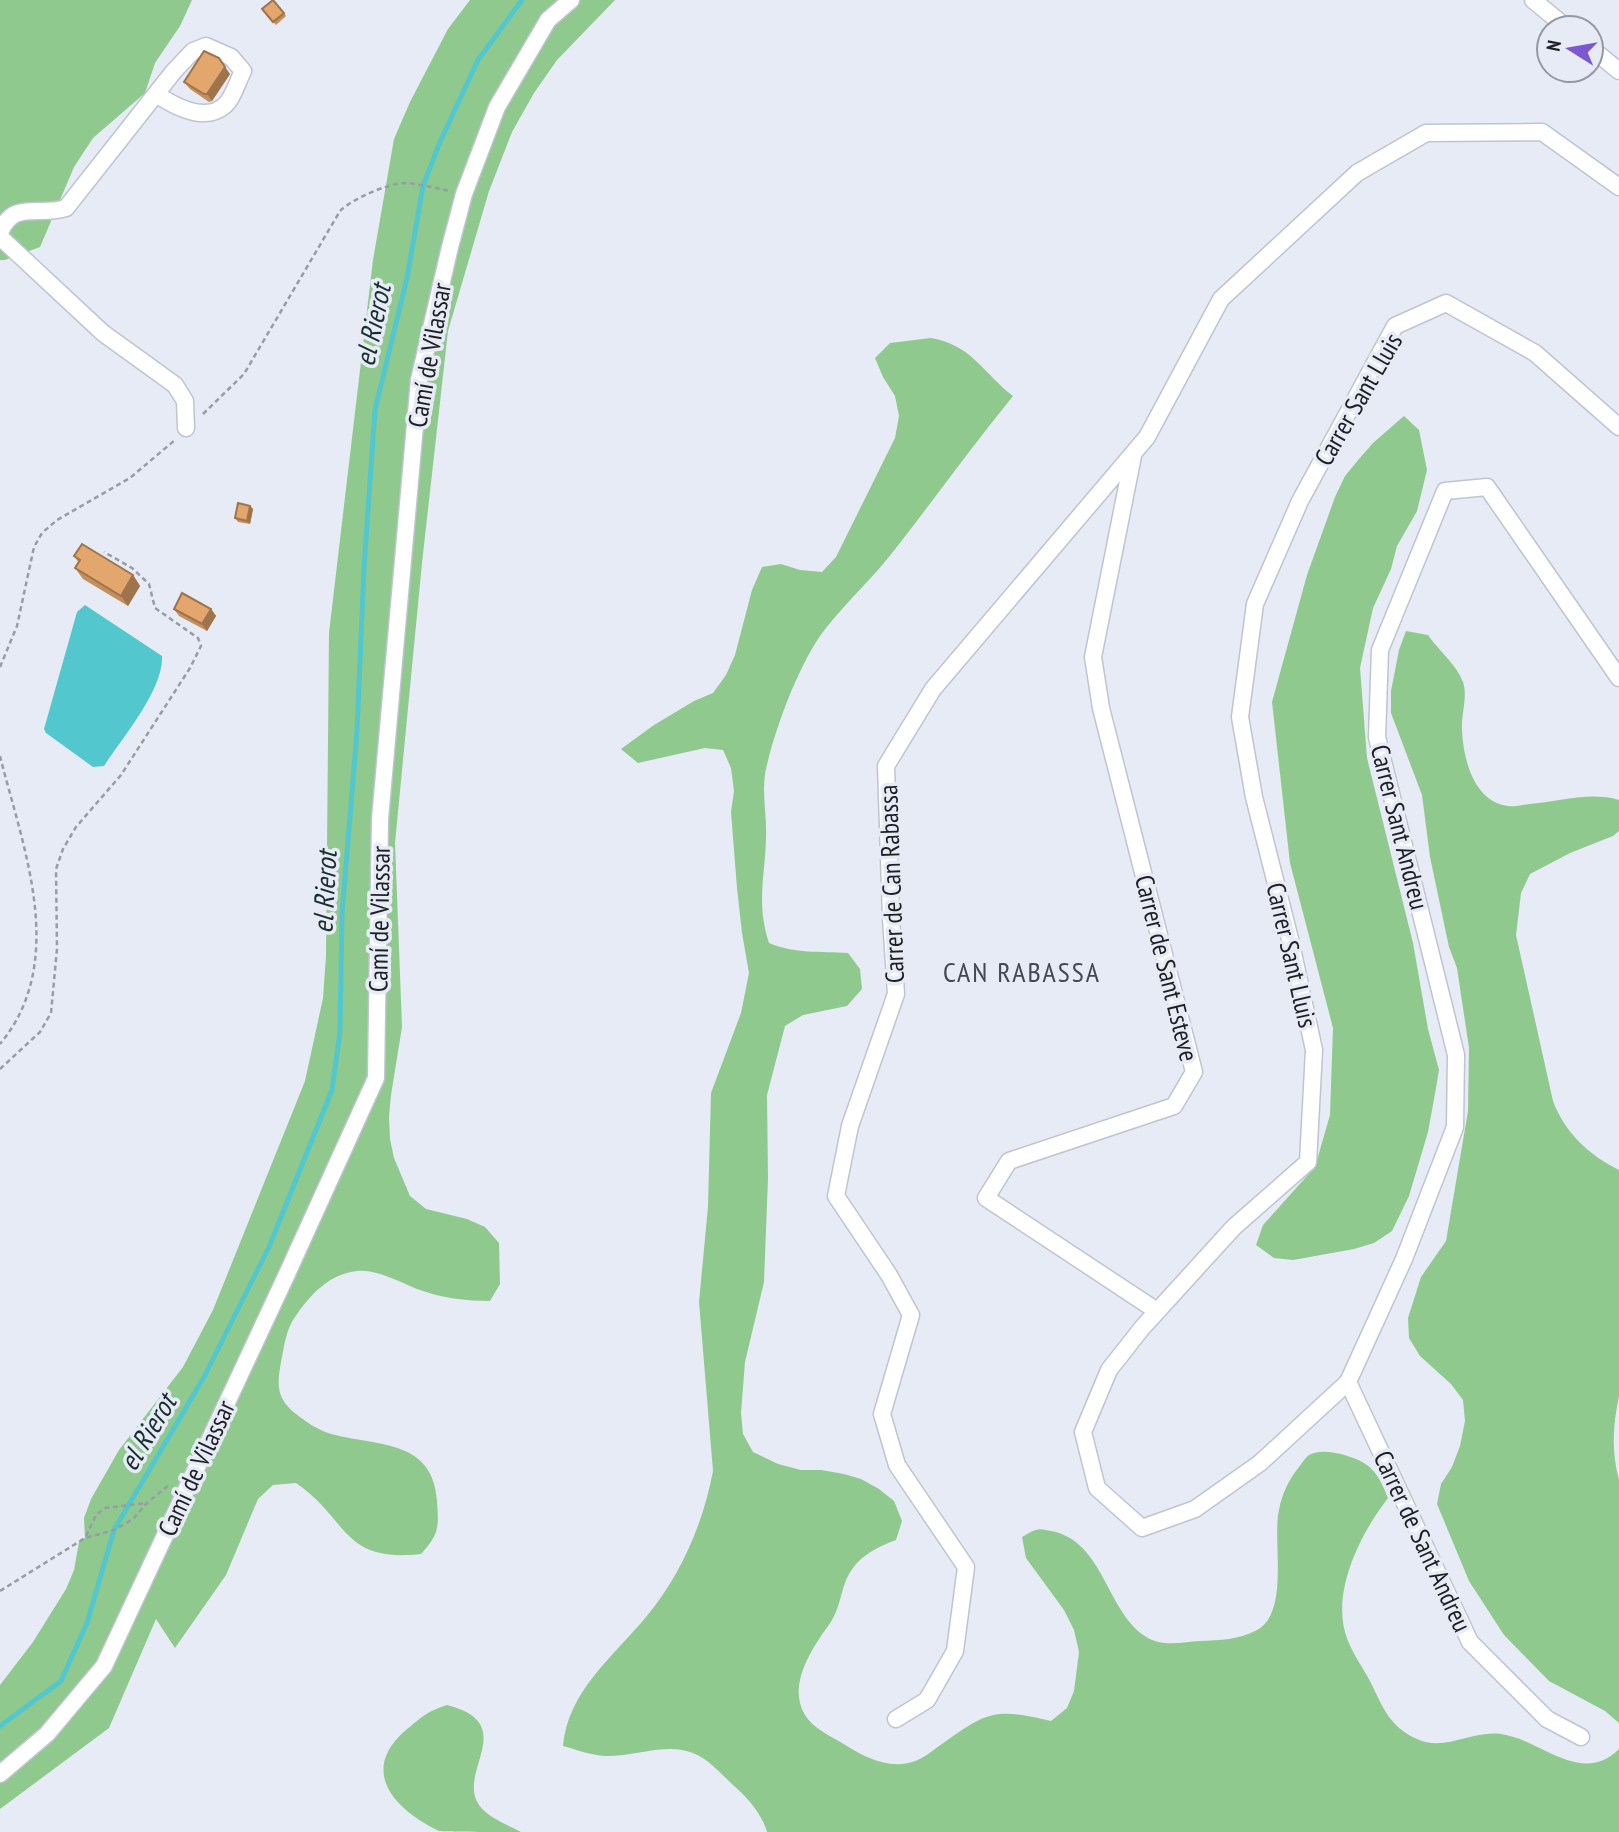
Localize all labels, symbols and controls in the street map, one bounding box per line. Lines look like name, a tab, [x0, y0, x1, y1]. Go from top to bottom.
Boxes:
north arrow	[1535, 14, 1605, 84]
text: N	[1541, 38, 1566, 53]
water label: el Rierot	[345, 278, 399, 369]
street label: Camí de Vilassar	[400, 280, 458, 430]
street label: Carrer Sant Lluis	[1307, 327, 1409, 471]
street label: Carrer Sant Andreu	[1364, 741, 1436, 913]
street label: Carrer de Can Rabassa	[871, 784, 911, 984]
street label: Camí de Vilassar	[361, 846, 397, 992]
water label: el Rierot	[303, 847, 345, 934]
street label: Carrer de Sant Esteve	[1128, 871, 1206, 1065]
street label: Carrer Sant Lluis	[1259, 879, 1325, 1031]
district label: CAN RABASSA	[943, 953, 1101, 990]
water label: el Rierot	[110, 1384, 186, 1477]
street label: Camí de Vilassar	[150, 1395, 242, 1541]
street label: Carrer de Sant Andreu	[1367, 1445, 1479, 1637]

